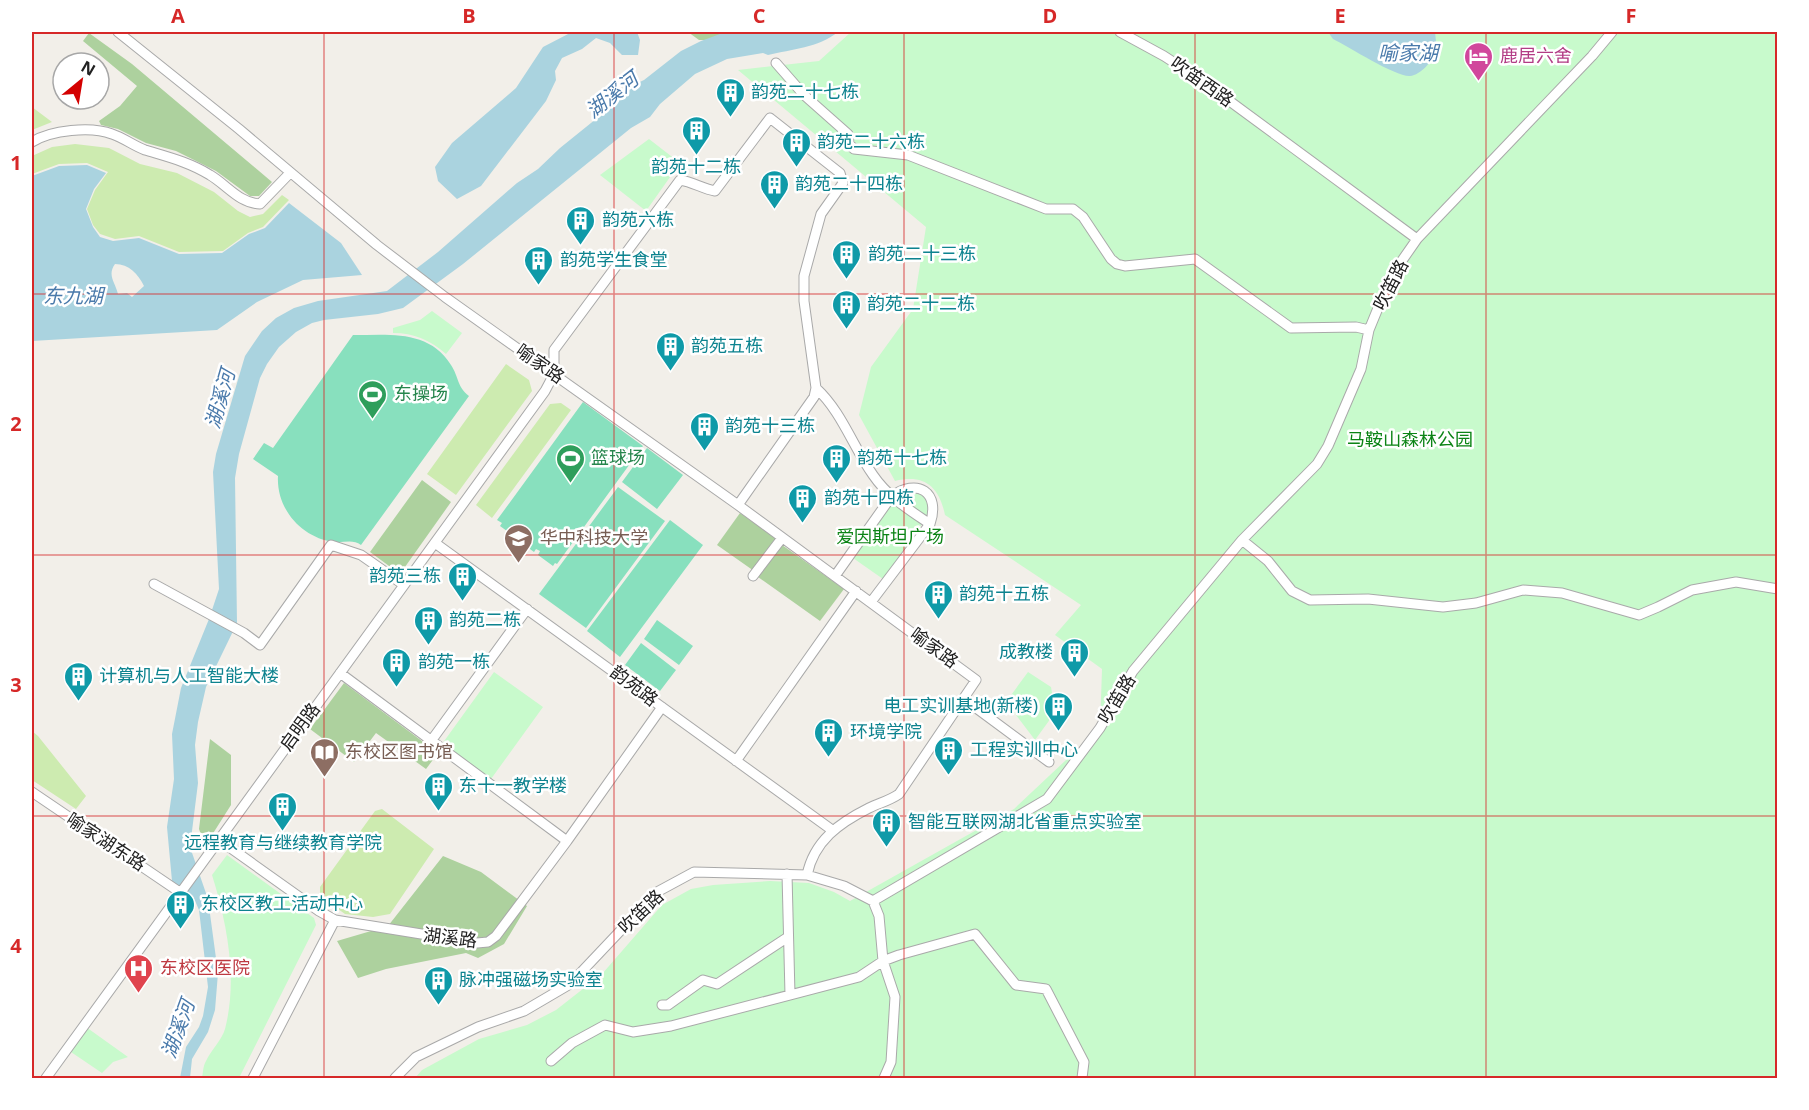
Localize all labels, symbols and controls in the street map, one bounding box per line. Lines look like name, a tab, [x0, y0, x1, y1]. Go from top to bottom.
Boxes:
text: A	[171, 2, 185, 29]
text: B	[462, 2, 476, 29]
text: C	[753, 2, 766, 29]
text: D	[1043, 2, 1057, 29]
text: E	[1334, 2, 1346, 29]
text: F	[1626, 2, 1636, 29]
water label: 喻家湖	[1378, 39, 1441, 66]
hotel icon: 鹿居六舍	[1463, 40, 1495, 82]
place label: 鹿居六舍	[1500, 43, 1572, 67]
north arrow	[51, 51, 111, 111]
street label: 吹笛西路	[1166, 51, 1239, 112]
text: N	[77, 55, 100, 81]
water label: 湖溪河	[580, 63, 647, 124]
building icon: 韵苑二十七栋	[714, 76, 746, 118]
place label: 韵苑二十七栋	[751, 79, 859, 103]
building icon: 韵苑十二栋	[680, 114, 712, 156]
building icon: 韵苑二十六栋	[780, 126, 812, 168]
place label: 韵苑二十六栋	[817, 129, 925, 153]
text: 1	[10, 149, 22, 176]
place label: 韵苑十二栋	[651, 154, 741, 178]
building icon: 韵苑二十四栋	[758, 168, 790, 210]
place label: 韵苑二十四栋	[795, 171, 903, 195]
building icon: 韵苑六栋	[565, 204, 597, 246]
place label: 韵苑六栋	[602, 207, 674, 231]
building icon: 韵苑二十三栋	[831, 238, 863, 280]
place label: 韵苑二十三栋	[868, 241, 976, 265]
building icon: 韵苑学生食堂	[523, 244, 555, 286]
place label: 韵苑学生食堂	[560, 247, 668, 271]
street label: 吹笛路	[1367, 255, 1413, 314]
water label: 东九湖	[43, 282, 106, 309]
building icon: 韵苑二十二栋	[830, 288, 862, 330]
place label: 韵苑二十二栋	[867, 291, 975, 315]
building icon: 韵苑五栋	[654, 330, 686, 372]
place label: 韵苑五栋	[691, 333, 763, 357]
street label: 喻家路	[512, 338, 570, 388]
water label: 湖溪河	[198, 362, 242, 431]
sports icon: 东操场	[357, 378, 389, 420]
place label: 东操场	[394, 381, 448, 405]
text: 2	[10, 410, 22, 437]
building icon: 韵苑十三栋	[688, 410, 720, 452]
place label: 韵苑十三栋	[725, 413, 815, 437]
park label: 马鞍山森林公园	[1347, 427, 1473, 451]
sports icon: 篮球场	[554, 442, 586, 484]
building icon: 韵苑十七栋	[820, 442, 852, 484]
place label: 篮球场	[591, 445, 645, 469]
place label: 韵苑十七栋	[857, 445, 947, 469]
building icon: 韵苑十四栋	[787, 482, 819, 524]
place label: 韵苑十四栋	[824, 485, 914, 509]
school or university icon: 华中科技大学	[503, 522, 535, 564]
park label: 爱因斯坦广场	[836, 524, 944, 548]
place label: 华中科技大学	[540, 525, 648, 549]
building icon: 韵苑三栋	[446, 560, 478, 602]
place label: 韵苑三栋	[369, 563, 441, 587]
building icon: 韵苑十五栋	[922, 578, 954, 620]
place label: 韵苑十五栋	[959, 581, 1049, 605]
building icon: 韵苑二栋	[412, 604, 444, 646]
place label: 韵苑二栋	[449, 607, 521, 631]
street label: 喻家路	[906, 622, 963, 673]
building icon: 成教楼	[1058, 636, 1090, 678]
place label: 成教楼	[999, 639, 1053, 663]
building icon: 韵苑一栋	[381, 646, 413, 688]
place label: 韵苑一栋	[418, 649, 490, 673]
street label: 韵苑路	[606, 659, 663, 711]
building icon: 计算机与人工智能大楼	[62, 660, 94, 702]
place label: 计算机与人工智能大楼	[99, 663, 279, 687]
street label: 吹笛路	[1092, 669, 1140, 728]
text: 3	[10, 671, 22, 698]
building icon: 电工实训基地(新楼)	[1043, 690, 1075, 732]
place label: 电工实训基地(新楼)	[883, 693, 1038, 717]
street label: 启明路	[274, 698, 325, 755]
building icon: 环境学院	[813, 716, 845, 758]
place label: 环境学院	[850, 719, 922, 743]
building icon: 工程实训中心	[933, 734, 965, 776]
library icon: 东校区图书馆	[308, 736, 340, 778]
place label: 工程实训中心	[970, 737, 1078, 761]
place label: 东校区图书馆	[345, 739, 453, 763]
building icon: 东十一教学楼	[422, 770, 454, 812]
place label: 东十一教学楼	[459, 773, 567, 797]
building icon: 远程教育与继续教育学院	[267, 790, 299, 832]
building icon: 智能互联网湖北省重点实验室	[871, 806, 903, 848]
street label: 喻家湖东路	[62, 807, 151, 876]
place label: 智能互联网湖北省重点实验室	[908, 809, 1142, 833]
place label: 远程教育与继续教育学院	[184, 830, 382, 854]
street label: 吹笛路	[613, 884, 668, 939]
building icon: 东校区教工活动中心	[164, 888, 196, 930]
place label: 东校区教工活动中心	[201, 891, 363, 915]
street label: 湖溪路	[422, 922, 478, 952]
text: 4	[10, 932, 22, 959]
hospital icon: 东校区医院	[123, 952, 155, 994]
place label: 东校区医院	[160, 955, 250, 979]
building icon: 脉冲强磁场实验室	[422, 964, 454, 1006]
place label: 脉冲强磁场实验室	[459, 967, 603, 991]
water label: 湖溪河	[155, 992, 202, 1062]

